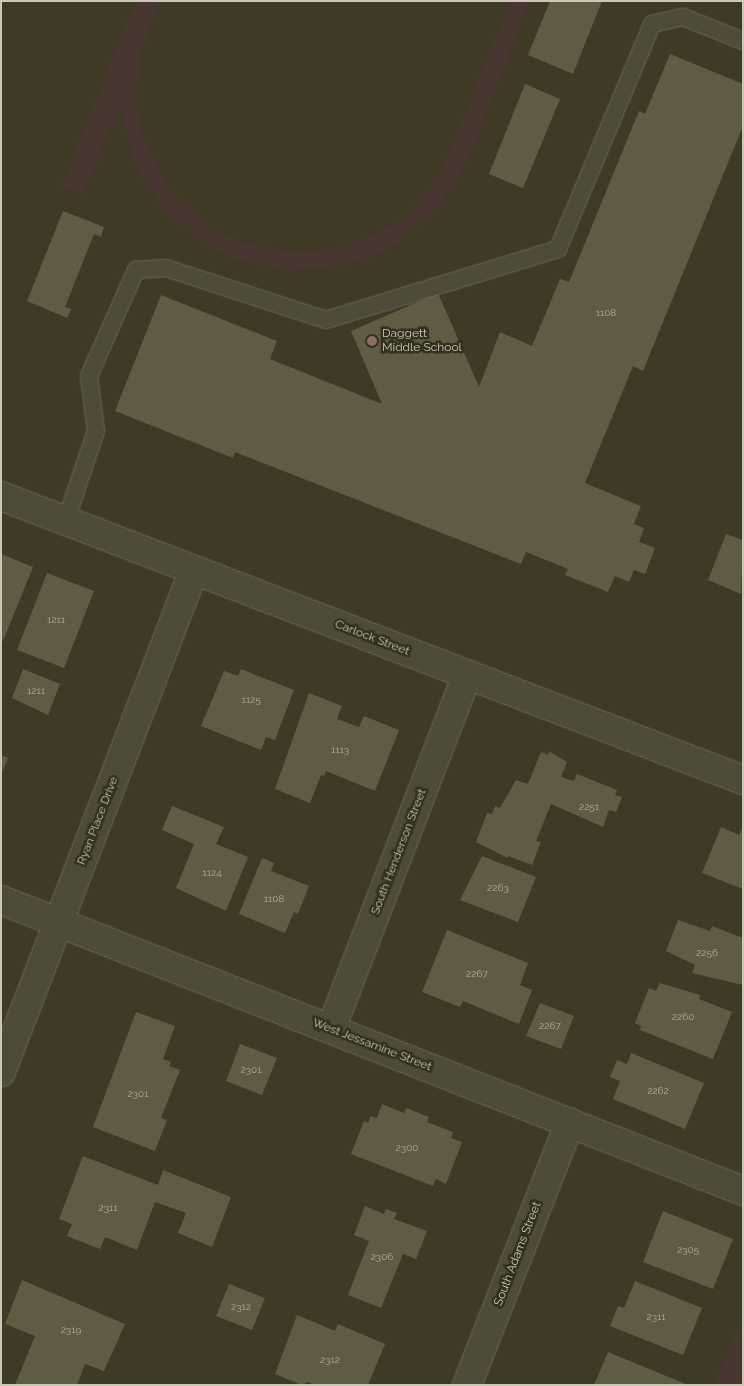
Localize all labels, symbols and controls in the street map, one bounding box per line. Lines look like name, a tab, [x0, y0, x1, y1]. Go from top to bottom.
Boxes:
house number: 1108	[596, 307, 616, 319]
place label: Daggett Middle School	[382, 327, 462, 355]
marker: Daggett Middle School	[366, 335, 378, 347]
house number: 1211	[47, 614, 65, 626]
street label: Carlock Street	[333, 617, 411, 659]
house number: 1211	[27, 685, 45, 697]
house number: 1125	[241, 694, 261, 706]
house number: 1113	[331, 744, 349, 756]
street label: Ryan Place Drive	[75, 775, 121, 867]
street label: South Henderson Street	[368, 787, 430, 917]
house number: 2251	[579, 801, 599, 813]
house number: 1124	[202, 867, 222, 879]
house number: 2263	[487, 882, 509, 894]
house number: 1108	[264, 893, 284, 905]
house number: 2256	[696, 947, 718, 959]
house number: 2267	[466, 968, 488, 980]
house number: 2260	[672, 1011, 694, 1023]
street label: West Jessamine Street	[310, 1016, 434, 1074]
house number: 2267	[539, 1020, 561, 1032]
house number: 2301	[241, 1064, 261, 1076]
house number: 2262	[647, 1085, 669, 1097]
house number: 2301	[128, 1088, 148, 1100]
house number: 2300	[396, 1142, 418, 1154]
street label: South Adams Street	[491, 1200, 545, 1308]
house number: 2311	[98, 1202, 118, 1214]
house number: 2305	[677, 1244, 699, 1256]
house number: 2306	[371, 1251, 393, 1263]
house number: 2312	[231, 1301, 251, 1313]
house number: 2311	[646, 1311, 666, 1323]
house number: 2319	[61, 1324, 81, 1336]
house number: 2312	[320, 1354, 340, 1366]

